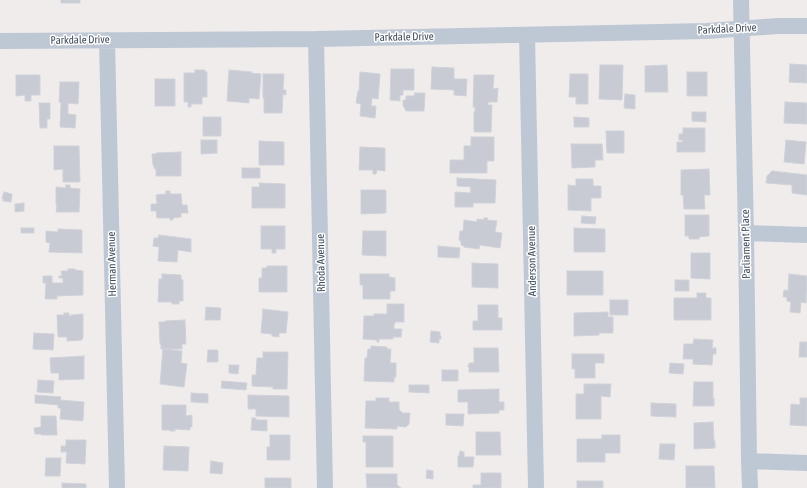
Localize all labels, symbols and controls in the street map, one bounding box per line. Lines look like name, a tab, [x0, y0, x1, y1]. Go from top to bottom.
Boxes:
street label: Parkdale Drive	[697, 21, 757, 37]
street label: Parkdale Drive	[374, 30, 434, 44]
street label: Parkdale Drive	[50, 33, 110, 47]
street label: Parliament Place	[739, 209, 753, 279]
street label: Anderson Avenue	[525, 226, 539, 296]
street label: Herman Avenue	[105, 231, 119, 297]
street label: Rhoda Avenue	[314, 234, 328, 292]

